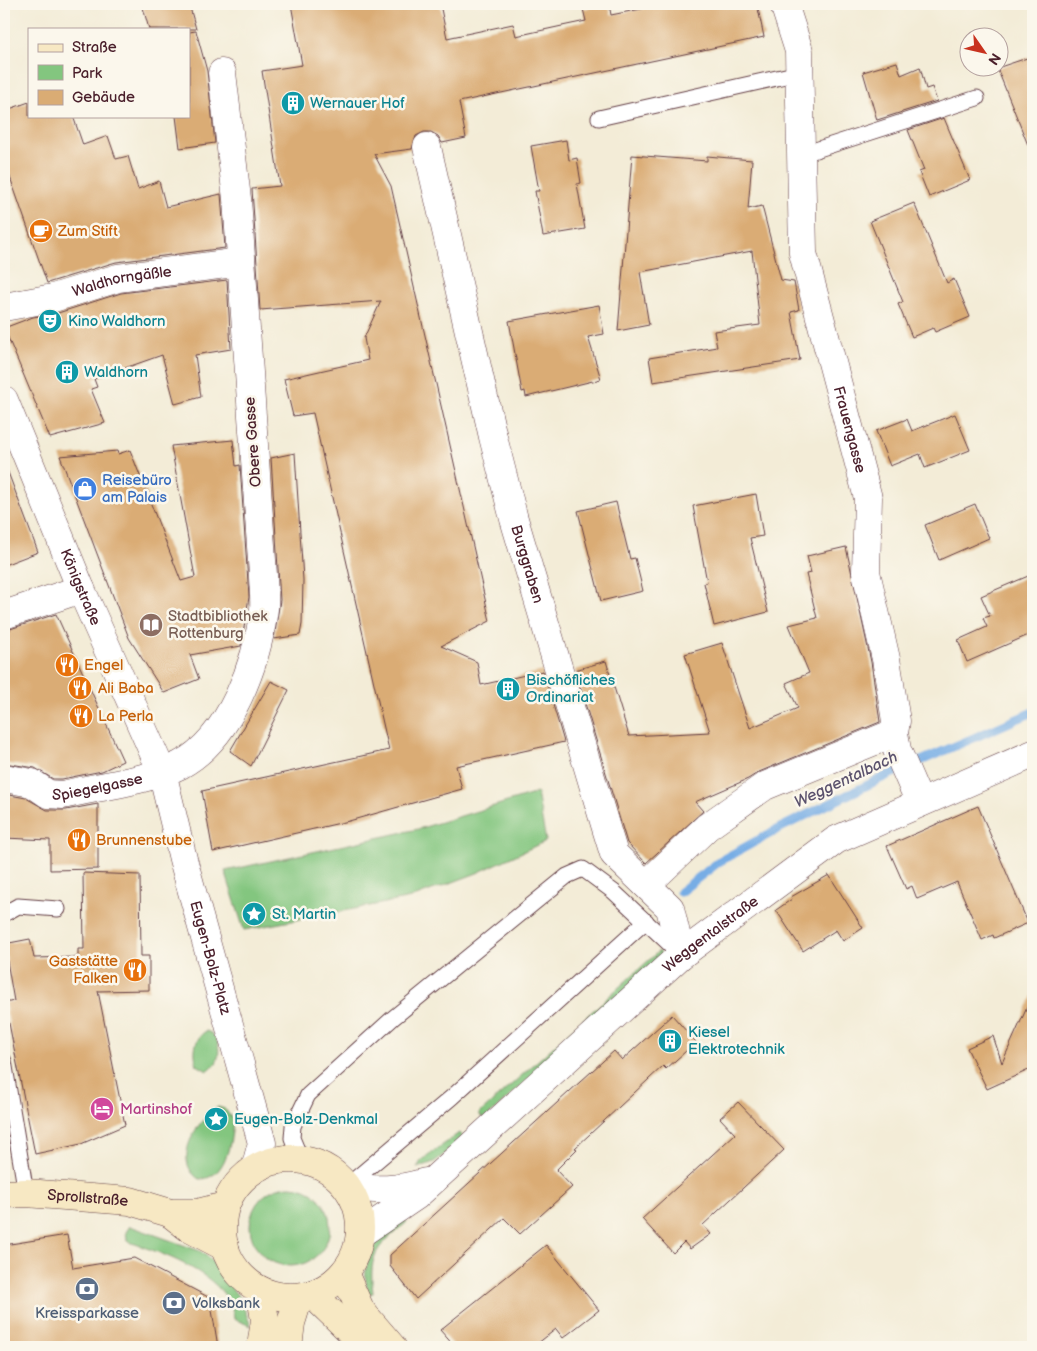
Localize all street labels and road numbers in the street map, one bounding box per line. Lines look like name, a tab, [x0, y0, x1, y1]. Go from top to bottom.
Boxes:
street label: Waldhorngäßle	[70, 262, 173, 301]
street label: Frauengasse	[829, 384, 870, 475]
street label: Obere Gasse	[240, 396, 266, 488]
street label: Burggraben	[507, 523, 548, 605]
street label: Königstraße	[56, 546, 105, 628]
street label: Spiegelgasse	[51, 769, 145, 805]
street label: Weggentalstraße	[659, 891, 762, 977]
street label: Eugen-Bolz-Platz	[186, 899, 235, 1017]
street label: Sprollstraße	[47, 1185, 129, 1210]

